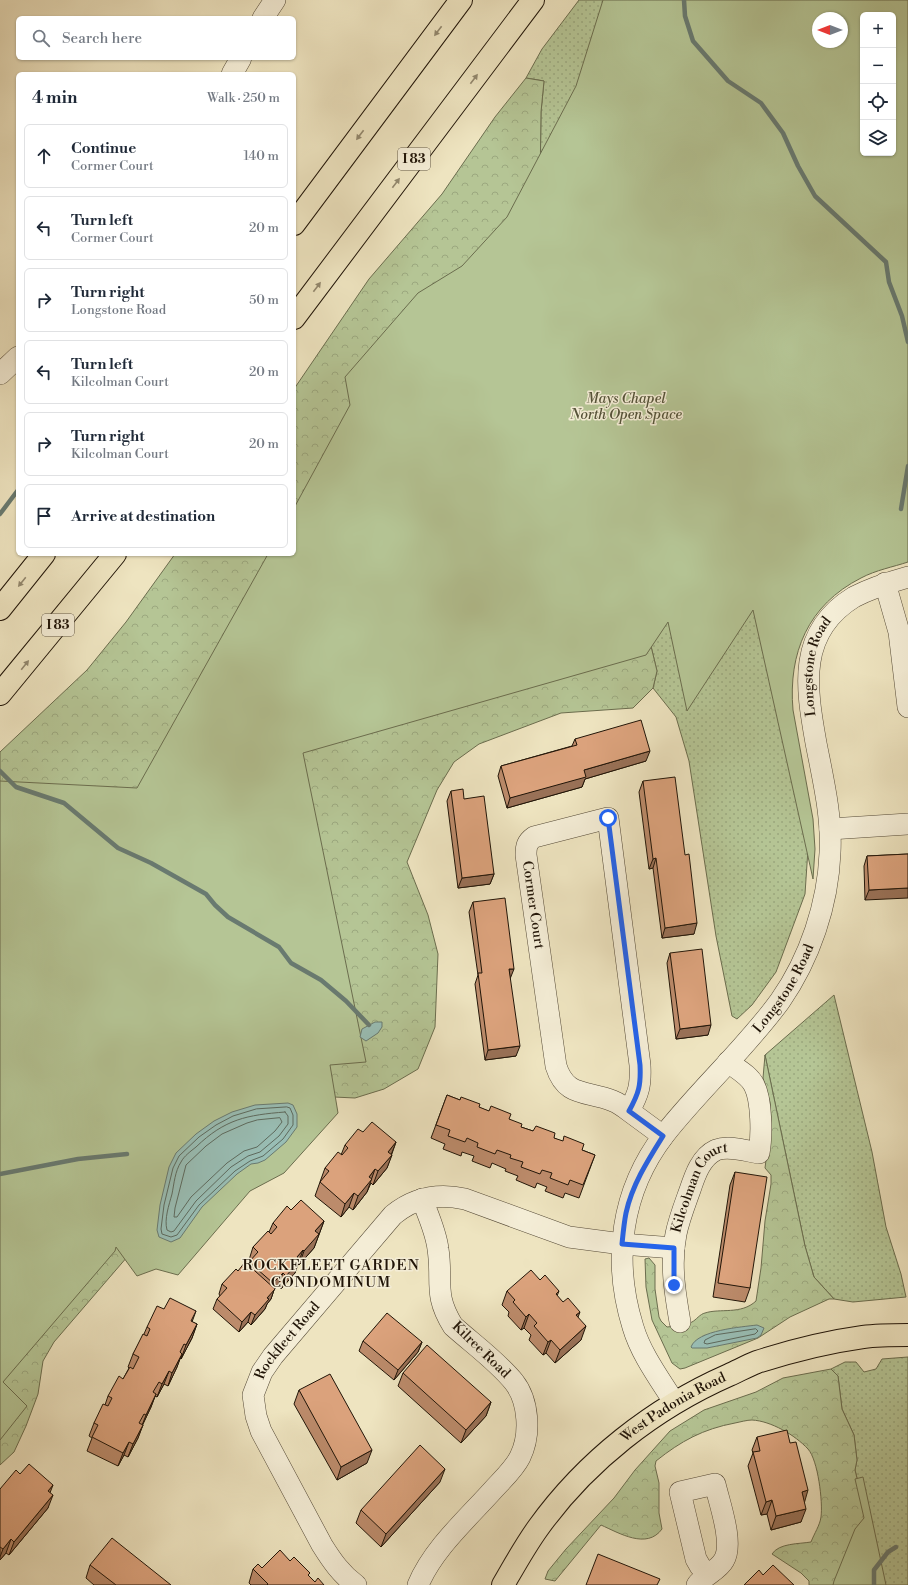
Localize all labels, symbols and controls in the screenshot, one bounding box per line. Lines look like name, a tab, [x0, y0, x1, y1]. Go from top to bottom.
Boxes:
north arrow	[812, 12, 848, 48]
map controls	[860, 12, 896, 156]
button: +	[860, 12, 896, 48]
search box	[16, 16, 296, 60]
one-way arrow	[434, 26, 442, 37]
icon: search	[30, 27, 52, 49]
text: Search here	[62, 29, 142, 48]
button: −	[860, 48, 896, 84]
one-way arrow	[470, 74, 478, 84]
button: locate	[860, 84, 896, 120]
text: 4 min	[32, 87, 77, 109]
text: Walk · 250 m	[207, 90, 280, 106]
button: layers	[860, 120, 896, 156]
one-way arrow	[356, 130, 364, 141]
text: Continue	[71, 139, 136, 158]
icon: ahead	[33, 145, 55, 167]
text: 140 m	[243, 148, 279, 164]
road number: I 83	[398, 148, 430, 170]
text: Cormer Court	[71, 158, 154, 174]
one-way arrow	[391, 178, 399, 188]
text: Turn left	[71, 211, 133, 230]
icon: left	[33, 217, 55, 239]
text: 20 m	[249, 220, 279, 236]
text: Cormer Court	[71, 230, 154, 246]
one-way arrow	[313, 281, 322, 292]
text: Turn right	[71, 283, 145, 302]
icon: right	[33, 289, 55, 311]
text: 50 m	[249, 292, 279, 308]
text: Longstone Road	[71, 302, 166, 318]
text: Turn left	[71, 355, 133, 374]
icon: left	[33, 361, 55, 383]
text: 20 m	[249, 364, 279, 380]
text: Kilcolman Court	[71, 374, 169, 390]
park label: Mays Chapel North Open Space	[569, 390, 683, 424]
text: Turn right	[71, 427, 145, 446]
icon: right	[33, 433, 55, 455]
text: 20 m	[249, 436, 279, 452]
text: Kilcolman Court	[71, 446, 169, 462]
icon: arrive	[33, 505, 55, 527]
text: Arrive at destination	[71, 507, 215, 526]
one-way arrow	[18, 576, 26, 587]
street label: Longstone Road	[800, 613, 836, 718]
road number: I 83	[42, 614, 74, 636]
one-way arrow	[21, 659, 30, 670]
route start	[599, 809, 617, 827]
street label: Cormer Court	[518, 860, 548, 950]
street label: Longstone Road	[749, 941, 818, 1037]
street label: Kilcolman Court	[667, 1139, 728, 1235]
district label: ROCKFLEET GARDEN CONDOMINUM	[242, 1256, 420, 1292]
route end	[665, 1276, 683, 1294]
street label: Rockfleet Road	[251, 1298, 324, 1382]
street label: Kilree Road	[448, 1318, 514, 1382]
street label: West Padonia Road	[616, 1369, 729, 1447]

